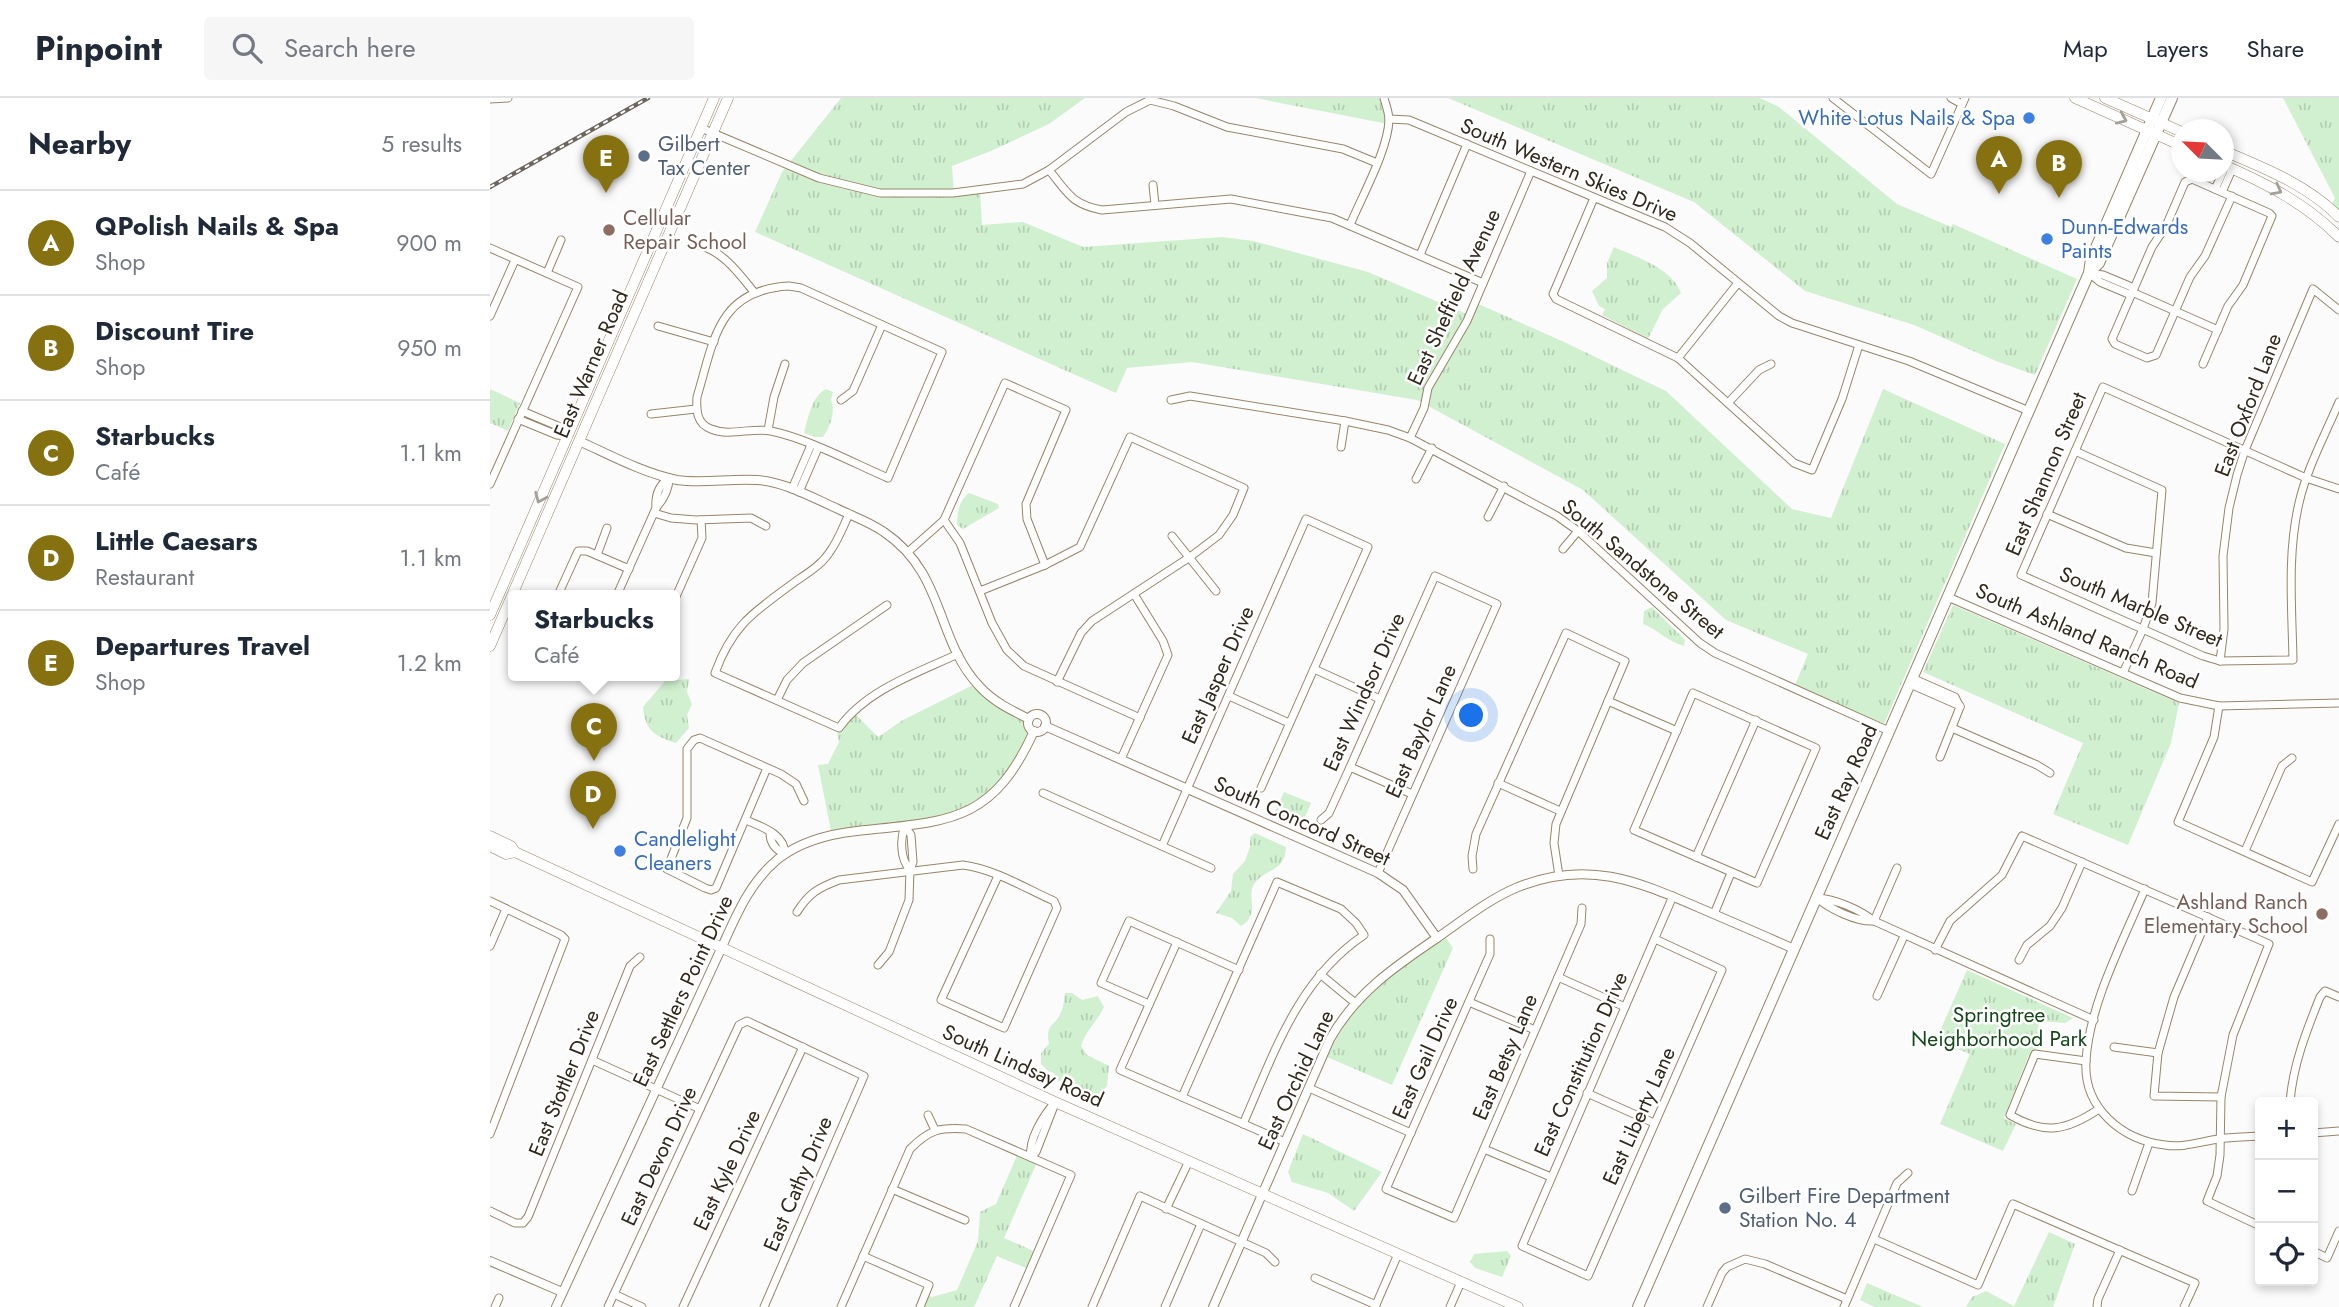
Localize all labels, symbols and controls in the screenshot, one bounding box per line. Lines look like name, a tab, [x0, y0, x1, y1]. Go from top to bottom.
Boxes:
search box	[204, 17, 694, 80]
text: Pinpoint	[35, 25, 162, 72]
icon: search	[228, 29, 266, 67]
text: Search here	[284, 29, 416, 67]
text: Map	[2063, 31, 2108, 66]
text: Layers	[2146, 31, 2208, 66]
text: Share	[2246, 31, 2304, 66]
place label: White Lotus Nails & Spa	[1798, 103, 2015, 133]
marker: White Lotus Nails & Spa	[2021, 110, 2037, 126]
street label: South Western Skies Drive	[1456, 111, 1683, 230]
one-way arrow	[2114, 111, 2127, 125]
north arrow	[2171, 119, 2234, 182]
text: Nearby	[28, 122, 131, 165]
text: 5 results	[381, 127, 462, 161]
place label: Gilbert Tax Center	[658, 129, 751, 183]
pin: E	[583, 135, 629, 193]
pin: A	[1976, 136, 2022, 194]
pin: B	[2036, 140, 2082, 198]
marker: Gilbert Tax Center	[636, 148, 652, 164]
one-way arrow	[2270, 181, 2283, 195]
place label: Cellular Repair School	[623, 203, 747, 257]
street label: East Sheffield Avenue	[1400, 204, 1508, 390]
text: QPolish Nails & Spa	[95, 207, 339, 245]
place label: Dunn-Edwards Paints	[2061, 212, 2188, 266]
marker: Cellular Repair School	[601, 222, 617, 238]
text: A	[43, 226, 59, 260]
text: 900 m	[396, 226, 462, 260]
marker: Dunn-Edwards Paints	[2039, 231, 2055, 247]
text: Shop	[95, 245, 145, 279]
street label: East Warner Road	[546, 285, 636, 443]
text: Discount Tire	[95, 312, 254, 350]
street label: East Oxford Lane	[2207, 329, 2289, 481]
text: B	[43, 331, 59, 365]
text: 950 m	[397, 331, 462, 365]
text: Shop	[95, 350, 145, 384]
street label: East Shannon Street	[1998, 388, 2094, 560]
text: Starbucks	[95, 417, 215, 455]
text: C	[43, 436, 59, 470]
text: 1.1 km	[399, 436, 462, 470]
text: Café	[95, 455, 140, 489]
one-way arrow	[534, 491, 548, 504]
street label: South Sandstone Street	[1555, 492, 1731, 646]
text: Little Caesars	[95, 522, 258, 560]
text: D	[43, 541, 59, 575]
text: 1.1 km	[399, 541, 462, 575]
street label: South Marble Street	[2055, 559, 2227, 655]
text: Restaurant	[95, 560, 194, 594]
street label: South Ashland Ranch Road	[1971, 575, 2203, 697]
popup	[508, 590, 680, 681]
text: Starbucks	[534, 600, 654, 638]
street label: East Jasper Drive	[1174, 601, 1262, 749]
street label: East Windsor Drive	[1316, 608, 1413, 776]
text: Departures Travel	[95, 627, 310, 665]
text: Café	[534, 638, 579, 672]
text: E	[44, 646, 58, 680]
text: 1.2 km	[397, 646, 462, 680]
street label: East Baylor Lane	[1378, 659, 1464, 803]
text: Shop	[95, 665, 145, 699]
your location	[1454, 698, 1488, 732]
pin: C	[571, 703, 617, 761]
street label: East Ray Road	[1807, 719, 1885, 845]
street label: South Concord Street	[1209, 769, 1395, 873]
pin: D	[570, 771, 616, 829]
place label: Candlelight Cleaners	[634, 824, 735, 878]
marker: Candlelight Cleaners	[612, 843, 628, 859]
place label: Ashland Ranch Elementary School	[2144, 887, 2308, 941]
street label: East Settlers Point Drive	[625, 890, 741, 1092]
marker: Ashland Ranch Elementary School	[2314, 906, 2330, 922]
street label: East Constitution Drive	[1527, 967, 1635, 1161]
street label: East Betsy Lane	[1465, 989, 1545, 1125]
street label: East Gail Drive	[1385, 992, 1465, 1124]
park label: Springtree Neighborhood Park	[1911, 1000, 2088, 1054]
street label: East Stottler Drive	[521, 1005, 607, 1161]
street label: East Orchid Lane	[1250, 1005, 1342, 1155]
street label: South Lindsay Road	[938, 1017, 1108, 1115]
street label: East Liberty Lane	[1595, 1042, 1683, 1190]
street label: East Devon Drive	[614, 1081, 705, 1231]
map controls	[2255, 1097, 2318, 1286]
button: +	[2255, 1097, 2318, 1160]
street label: East Kyle Drive	[686, 1105, 768, 1235]
street label: East Cathy Drive	[756, 1112, 840, 1256]
button: −	[2255, 1160, 2318, 1223]
place label: Gilbert Fire Department Station No. 4	[1739, 1181, 1950, 1235]
marker: Gilbert Fire Department Station No. 4	[1717, 1200, 1733, 1216]
button: locate	[2255, 1223, 2318, 1286]

